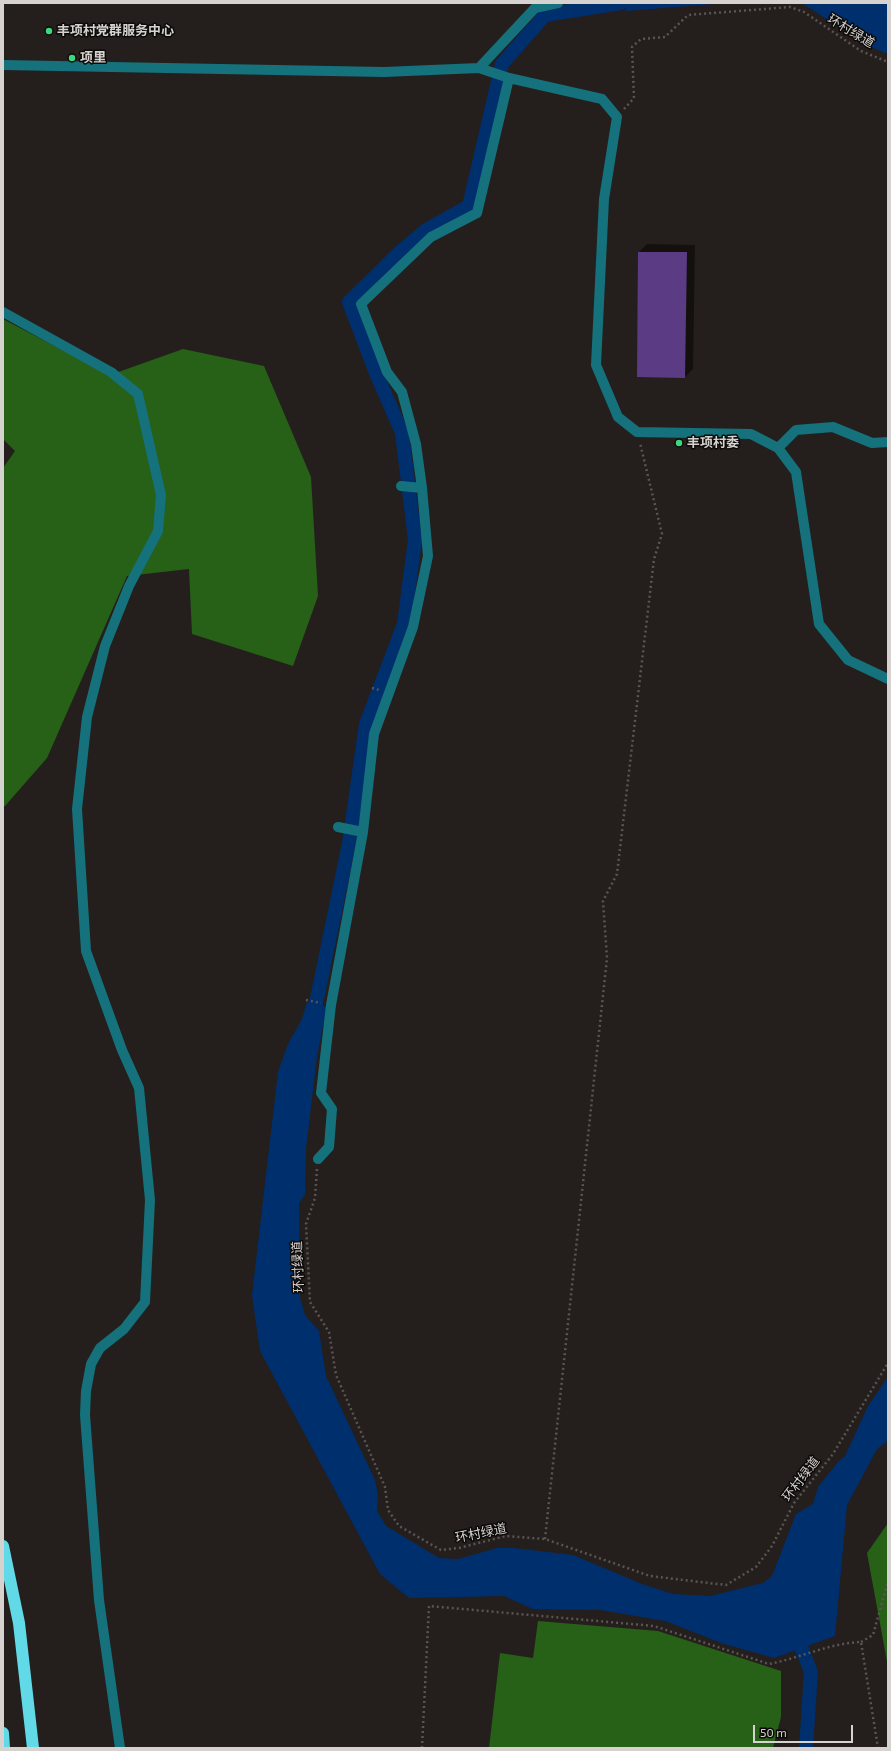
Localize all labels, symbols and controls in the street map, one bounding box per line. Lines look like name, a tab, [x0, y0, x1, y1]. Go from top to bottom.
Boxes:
street label: 环村绿道	[825, 11, 877, 51]
place label: 丰项村党群服务中心	[57, 23, 174, 39]
marker: 丰项村党群服务中心	[44, 26, 54, 36]
place label: 项里	[80, 50, 106, 66]
marker: 项里	[67, 53, 77, 63]
place label: 丰项村委	[687, 435, 739, 451]
marker: 丰项村委	[674, 438, 684, 448]
street label: 环村绿道	[289, 1241, 307, 1293]
street label: 环村绿道	[779, 1454, 823, 1504]
street label: 环村绿道	[454, 1520, 508, 1546]
scale bar	[755, 1717, 855, 1743]
text: 50 m	[760, 1725, 787, 1739]

